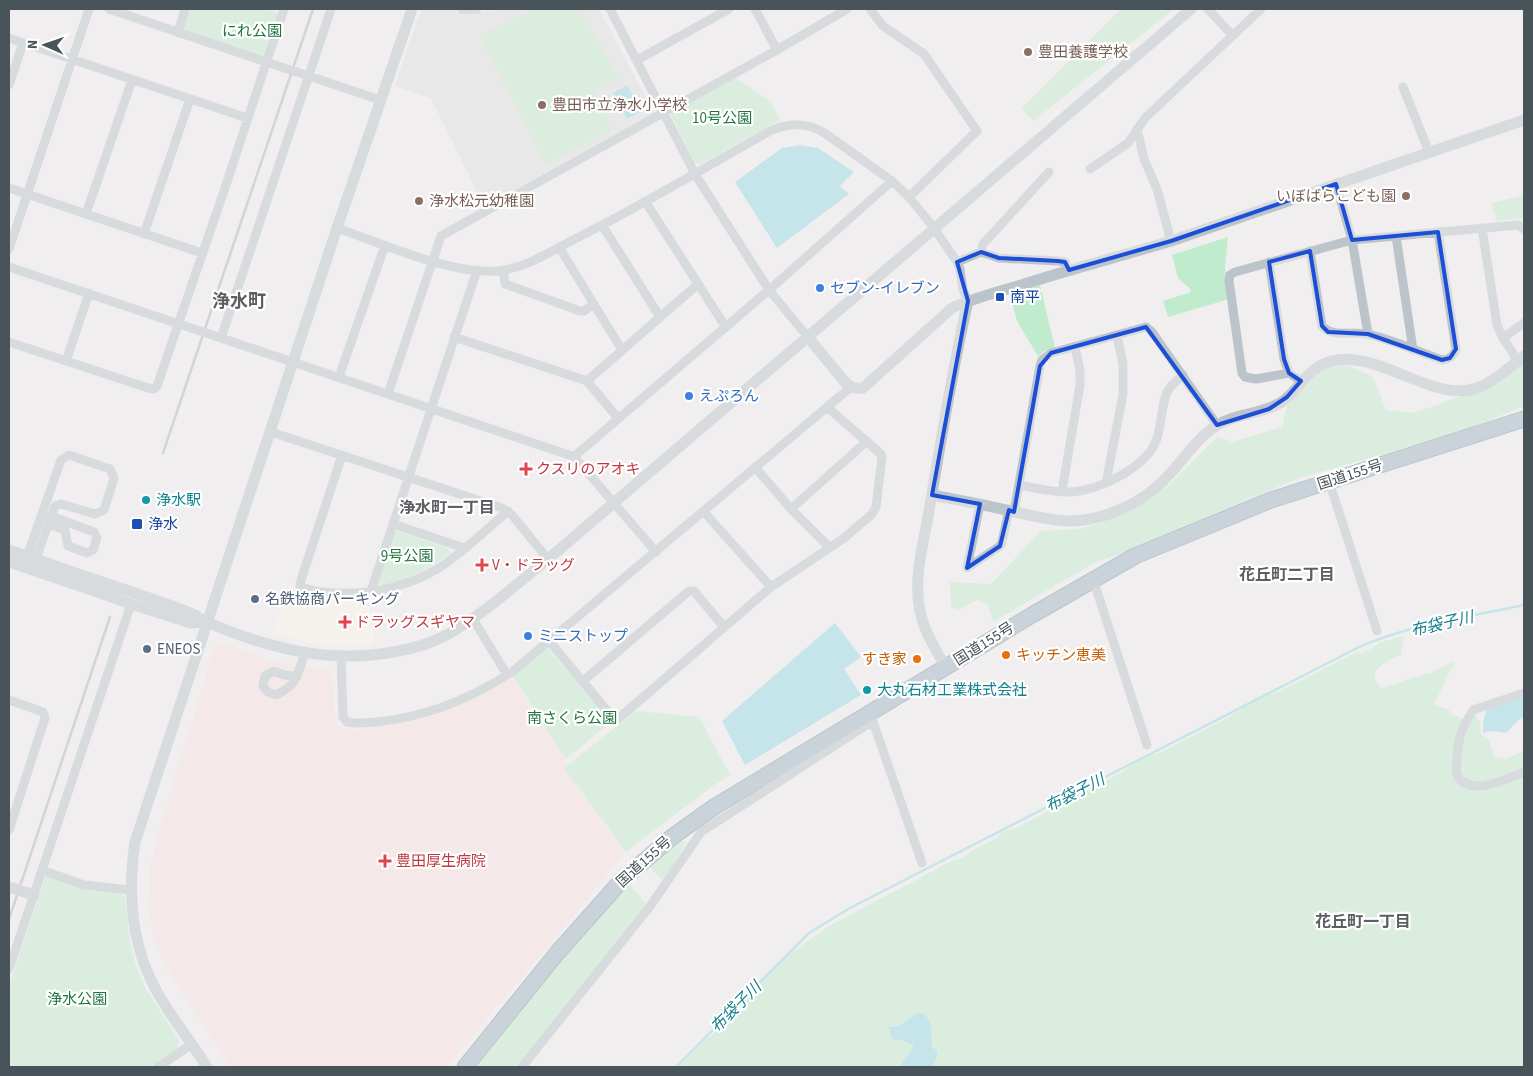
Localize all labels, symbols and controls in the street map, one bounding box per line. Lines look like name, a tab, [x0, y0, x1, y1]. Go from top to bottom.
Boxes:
north arrow	[20, 20, 70, 70]
park label: にれ公園	[222, 21, 282, 42]
text: N	[23, 40, 43, 50]
place label: 豊田養護学校	[1038, 42, 1128, 63]
marker: 豊田養護学校	[1022, 46, 1034, 58]
place label: 豊田市立浄水小学校	[552, 95, 687, 116]
marker: 豊田市立浄水小学校	[536, 99, 548, 111]
park label: 10号公園	[692, 108, 752, 129]
place label: いぼばらこども園	[1276, 186, 1396, 207]
marker: いぼばらこども園	[1400, 190, 1412, 202]
place label: 浄水松元幼稚園	[429, 191, 534, 212]
marker: 浄水松元幼稚園	[413, 195, 425, 207]
place label: セブン-イレブン	[830, 278, 940, 299]
marker: セブン-イレブン	[814, 282, 826, 294]
place label: 南平	[1010, 287, 1040, 308]
district label: 浄水町	[212, 289, 266, 314]
marker: 南平	[994, 291, 1006, 303]
place label: えぷろん	[699, 386, 759, 407]
marker: えぷろん	[683, 390, 695, 402]
street label: 国道155号	[1315, 455, 1385, 495]
place label: クスリのアオキ	[536, 459, 641, 480]
marker: クスリのアオキ	[520, 463, 532, 475]
place label: 浄水駅	[156, 490, 201, 511]
marker: 浄水駅	[140, 494, 152, 506]
district label: 浄水町一丁目	[399, 497, 495, 519]
place label: 浄水	[148, 514, 178, 535]
marker: 浄水	[130, 517, 144, 531]
park label: 9号公園	[381, 546, 433, 567]
place label: V・ドラッグ	[492, 555, 575, 576]
marker: V・ドラッグ	[476, 559, 488, 571]
district label: 花丘町二丁目	[1239, 564, 1335, 586]
place label: 名鉄協商パーキング	[265, 589, 400, 610]
marker: 名鉄協商パーキング	[249, 593, 261, 605]
water label: 布袋子川	[1408, 606, 1478, 642]
place label: ドラッグスギヤマ	[355, 612, 475, 633]
marker: ドラッグスギヤマ	[339, 616, 351, 628]
street label: 国道155号	[950, 617, 1018, 671]
place label: ミニストップ	[538, 626, 628, 647]
marker: ミニストップ	[522, 630, 534, 642]
place label: ENEOS	[157, 639, 201, 660]
marker: ENEOS	[141, 643, 153, 655]
place label: キッチン恵美	[1016, 645, 1106, 666]
place label: すき家	[862, 649, 907, 670]
marker: キッチン恵美	[1000, 649, 1012, 661]
marker: すき家	[911, 653, 923, 665]
place label: 大丸石材工業株式会社	[877, 680, 1027, 701]
marker: 大丸石材工業株式会社	[861, 684, 873, 696]
park label: 南さくら公園	[527, 708, 617, 729]
water label: 布袋子川	[1041, 768, 1110, 817]
street label: 国道155号	[612, 832, 676, 892]
place label: 豊田厚生病院	[396, 851, 486, 872]
marker: 豊田厚生病院	[378, 854, 392, 868]
district label: 花丘町一丁目	[1315, 911, 1411, 933]
water label: 布袋子川	[706, 975, 768, 1037]
park label: 浄水公園	[47, 989, 107, 1010]

